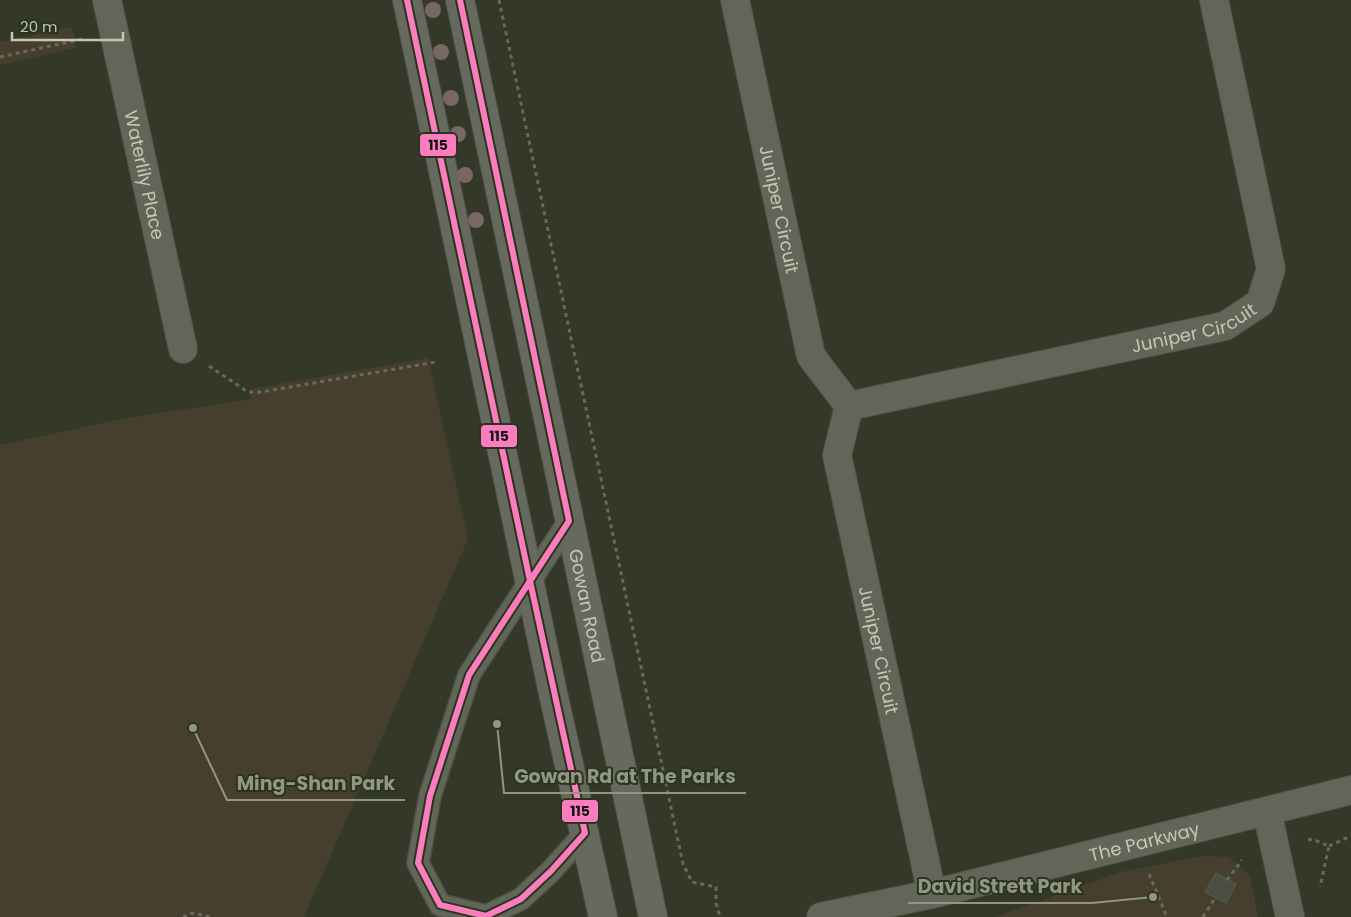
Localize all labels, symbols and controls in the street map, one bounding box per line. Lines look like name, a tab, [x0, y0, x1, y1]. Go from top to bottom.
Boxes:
scale bar	[12, 10, 124, 42]
text: 20 m	[20, 16, 58, 37]
street label: Waterlily Place	[119, 108, 171, 242]
line badge: 115	[419, 133, 457, 157]
text: 115	[428, 135, 448, 155]
street label: Juniper Circuit	[754, 143, 806, 276]
street label: Juniper Circuit	[1129, 296, 1261, 358]
line badge: 115	[480, 424, 518, 448]
text: 115	[489, 426, 509, 446]
street label: Gowan Road	[563, 547, 612, 665]
street label: Juniper Circuit	[853, 584, 905, 716]
callout: Gowan Rd at The Parks	[504, 759, 746, 793]
text: Gowan Rd at The Parks	[514, 763, 736, 790]
callout: Ming-Shan Park	[227, 766, 405, 800]
text: Ming-Shan Park	[237, 770, 396, 797]
line badge: 115	[561, 799, 599, 823]
text: 115	[570, 801, 590, 821]
street label: The Parkway	[1086, 816, 1202, 867]
callout: David Strett Park	[908, 869, 1092, 903]
text: David Strett Park	[918, 873, 1082, 900]

